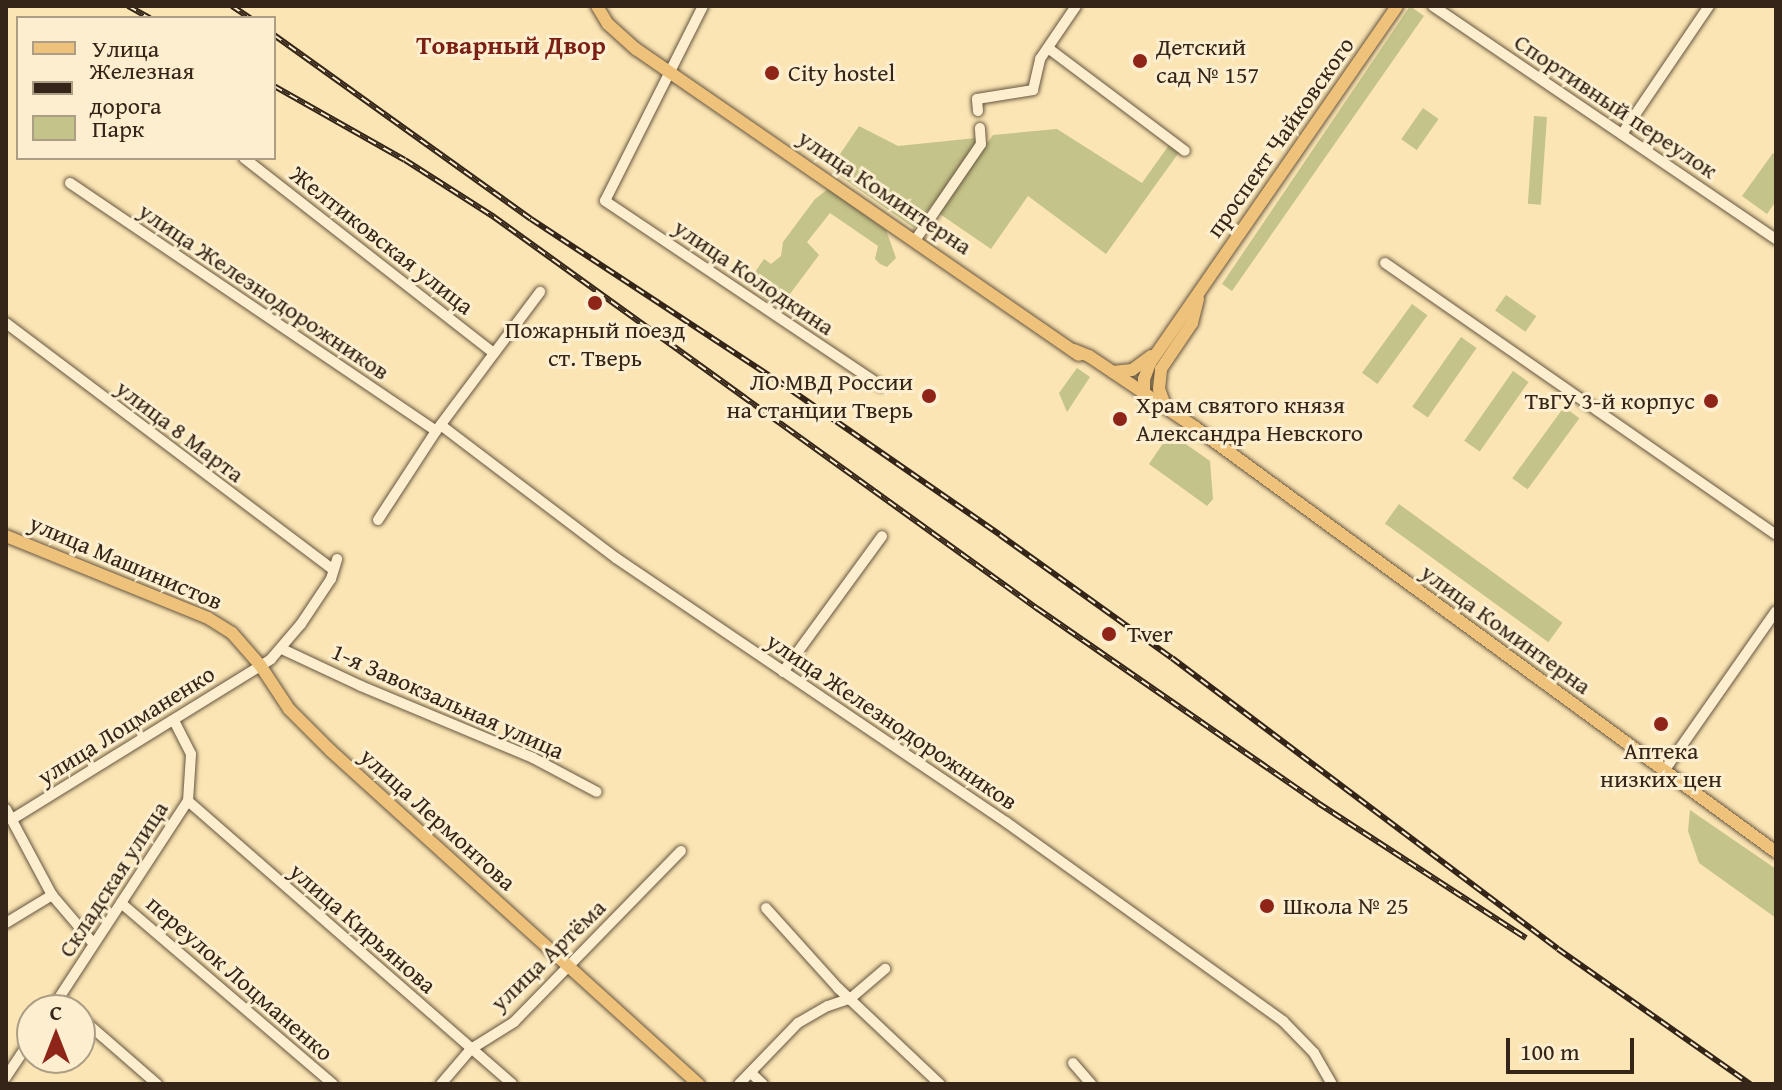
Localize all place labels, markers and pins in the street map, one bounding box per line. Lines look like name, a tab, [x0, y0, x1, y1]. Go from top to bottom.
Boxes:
place label: Детский сад № 157	[1156, 33, 1259, 89]
marker: Детский сад № 157	[1131, 52, 1149, 70]
place label: City hostel	[788, 59, 895, 87]
marker: City hostel	[763, 64, 781, 82]
marker: Пожарный поезд ст. Тверь	[586, 294, 604, 312]
place label: Пожарный поезд ст. Тверь	[505, 316, 685, 372]
place label: ЛО МВД России на станции Тверь	[727, 368, 913, 424]
marker: ЛО МВД России на станции Тверь	[920, 387, 938, 405]
place label: ТвГУ 3-й корпус	[1525, 387, 1695, 415]
place label: Храм святого князя Александра Невского	[1136, 391, 1363, 447]
marker: ТвГУ 3-й корпус	[1702, 392, 1720, 410]
marker: Храм святого князя Александра Невского	[1111, 410, 1129, 428]
place label: Tver	[1127, 620, 1173, 648]
marker: Tver	[1098, 623, 1120, 645]
marker: Аптека низких цен	[1652, 715, 1670, 733]
place label: Аптека низких цен	[1600, 737, 1722, 793]
place label: Школа № 25	[1283, 892, 1409, 920]
marker: Школа № 25	[1258, 897, 1276, 915]

